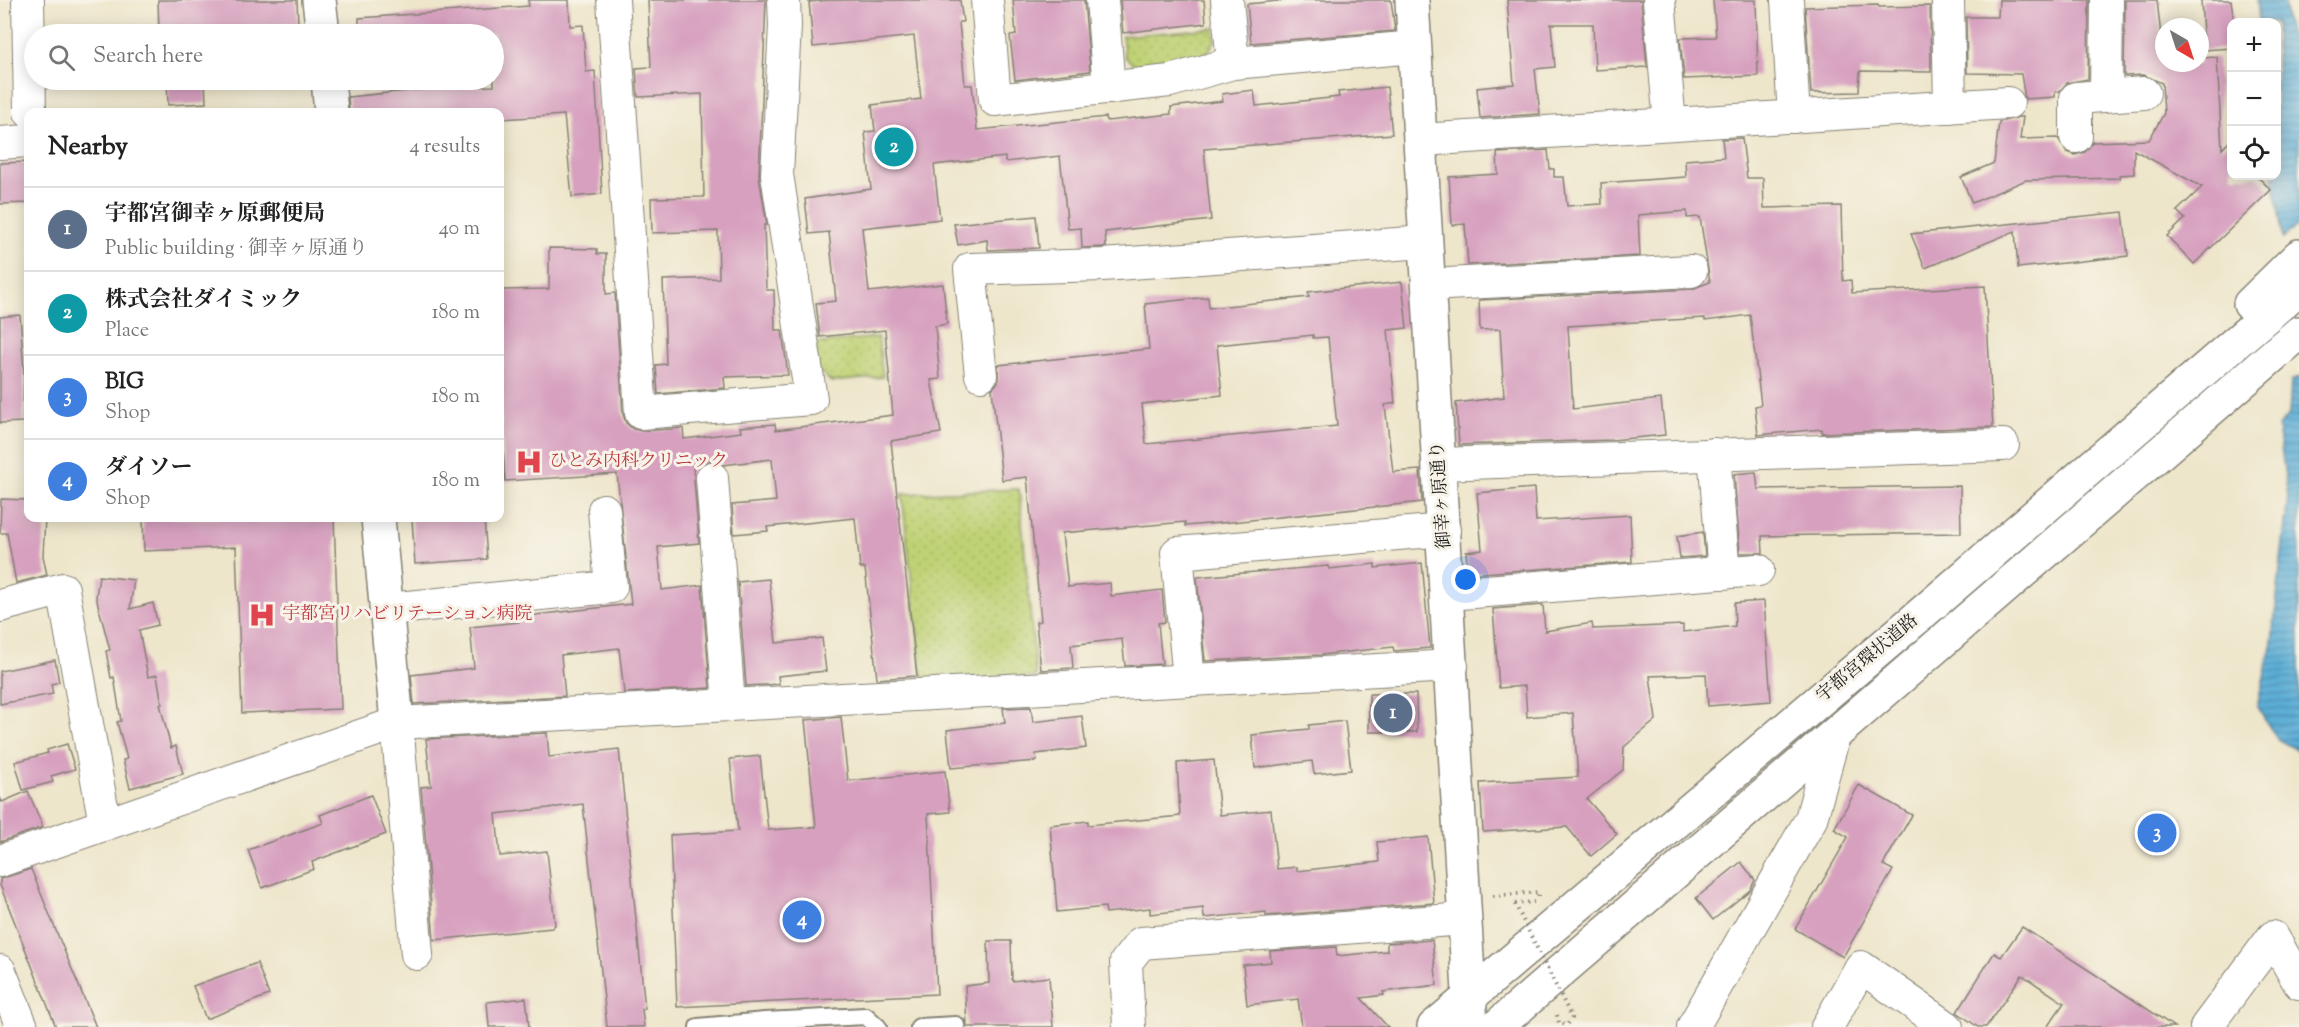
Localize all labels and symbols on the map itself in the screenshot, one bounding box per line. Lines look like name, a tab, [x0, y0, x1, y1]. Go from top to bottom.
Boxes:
north arrow	[2155, 18, 2209, 72]
pin: 2	[874, 124, 914, 170]
street label: 御幸ヶ原通り	[1425, 440, 1459, 550]
hospital icon: ひとみ内科クリニック	[514, 447, 544, 477]
place label: ひとみ内科クリニック	[549, 449, 728, 475]
your location	[1451, 565, 1480, 594]
hospital icon: 宇都宮リハビリテーション病院	[247, 600, 277, 630]
place label: 宇都宮リハビリテーション病院	[282, 602, 532, 628]
street label: 宇都宮環状道路	[1811, 609, 1925, 709]
pin: 1	[1374, 690, 1412, 736]
pin: 3	[2138, 810, 2176, 856]
pin: 4	[782, 898, 822, 942]

